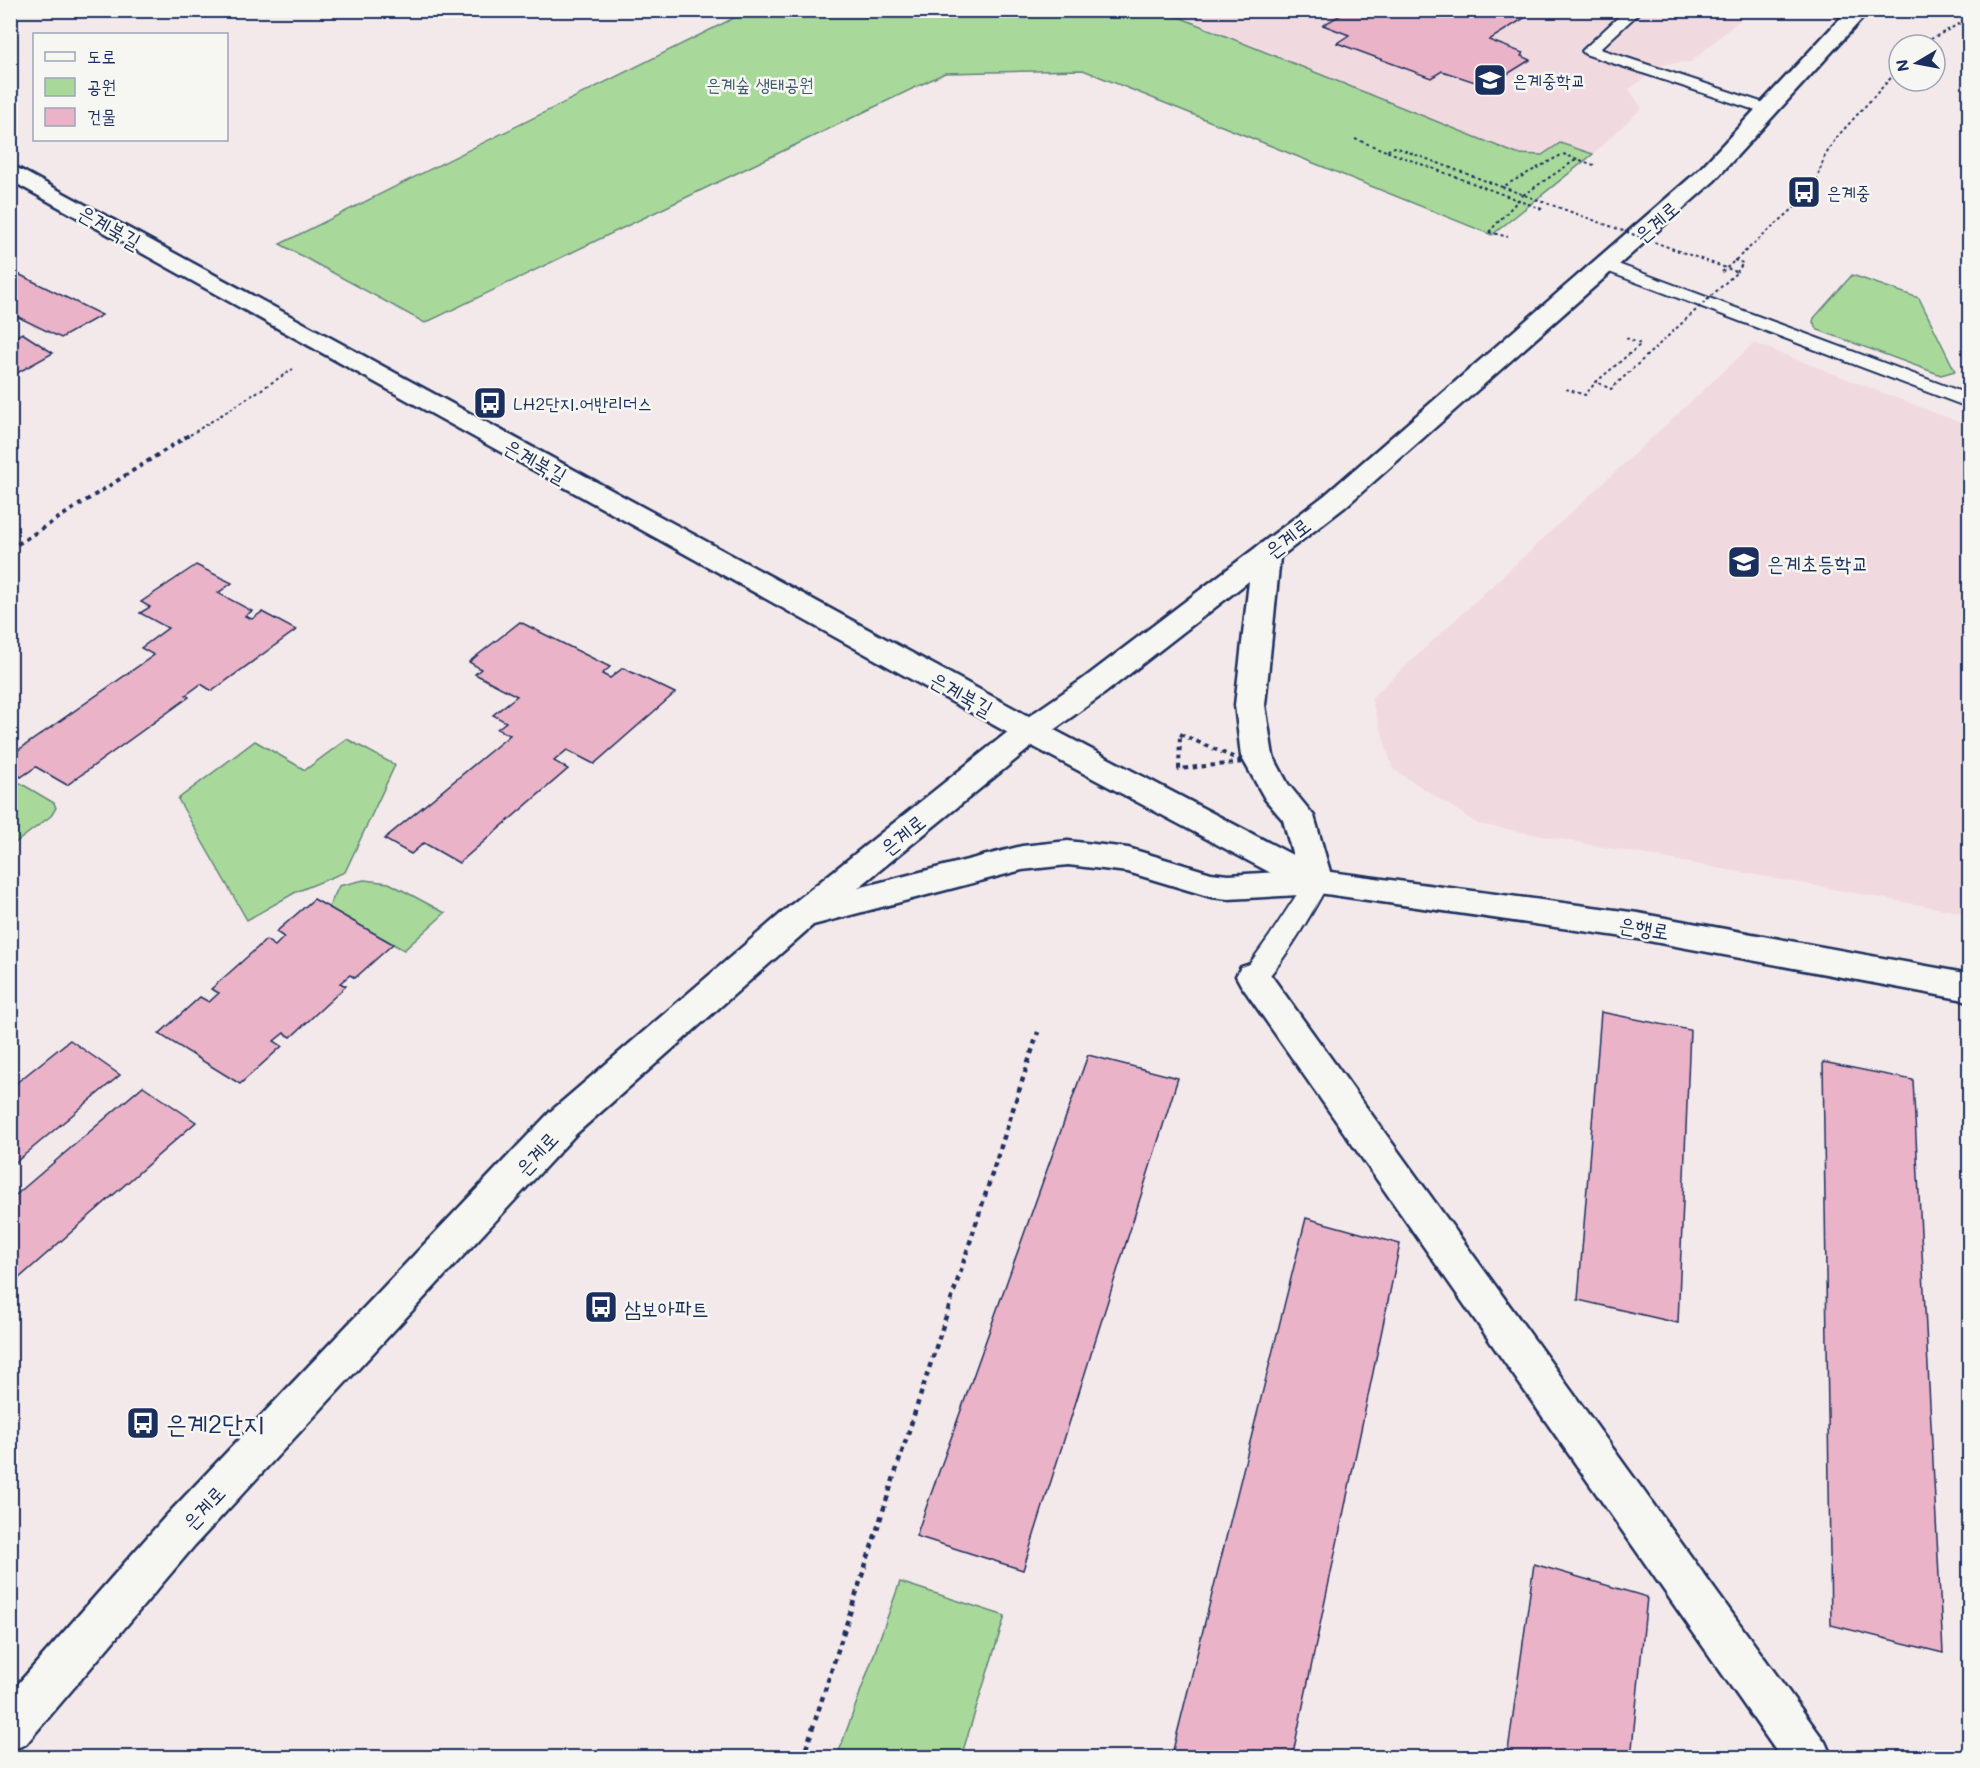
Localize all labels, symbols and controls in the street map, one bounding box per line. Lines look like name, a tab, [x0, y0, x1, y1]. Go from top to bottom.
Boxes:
legend	[33, 33, 228, 141]
north arrow	[1887, 33, 1947, 93]
text: 도로	[87, 44, 116, 68]
text: N	[1890, 58, 1913, 74]
school or university icon: 은계중학교	[1472, 62, 1508, 98]
place label: 은계중학교	[1513, 68, 1585, 92]
park label: 은계숲 생태공원	[706, 72, 814, 96]
text: 공원	[87, 74, 116, 98]
text: 건물	[87, 104, 116, 128]
bus stop icon: 은계중	[1786, 174, 1822, 210]
place label: 은계중	[1827, 180, 1870, 204]
street label: 은계로	[1628, 194, 1684, 248]
street label: 은계북길	[74, 198, 146, 254]
bus stop icon: LH2단지.어반리더스	[472, 385, 508, 421]
place label: LH2단지.어반리더스	[513, 391, 652, 415]
street label: 은계북길	[500, 432, 572, 488]
street label: 은계로	[1259, 511, 1315, 563]
school or university icon: 은계초등학교	[1726, 544, 1762, 580]
place label: 은계초등학교	[1767, 549, 1868, 576]
street label: 은계북길	[926, 665, 998, 721]
street label: 은계로	[874, 808, 930, 860]
street label: 은행로	[1617, 910, 1671, 944]
street label: 은계로	[509, 1125, 563, 1181]
bus stop icon: 삼보아파트	[583, 1289, 619, 1325]
place label: 삼보아파트	[624, 1294, 709, 1321]
bus stop icon: 은계2단지	[125, 1405, 161, 1441]
place label: 은계2단지	[166, 1406, 264, 1440]
street label: 은계로	[176, 1479, 230, 1535]

